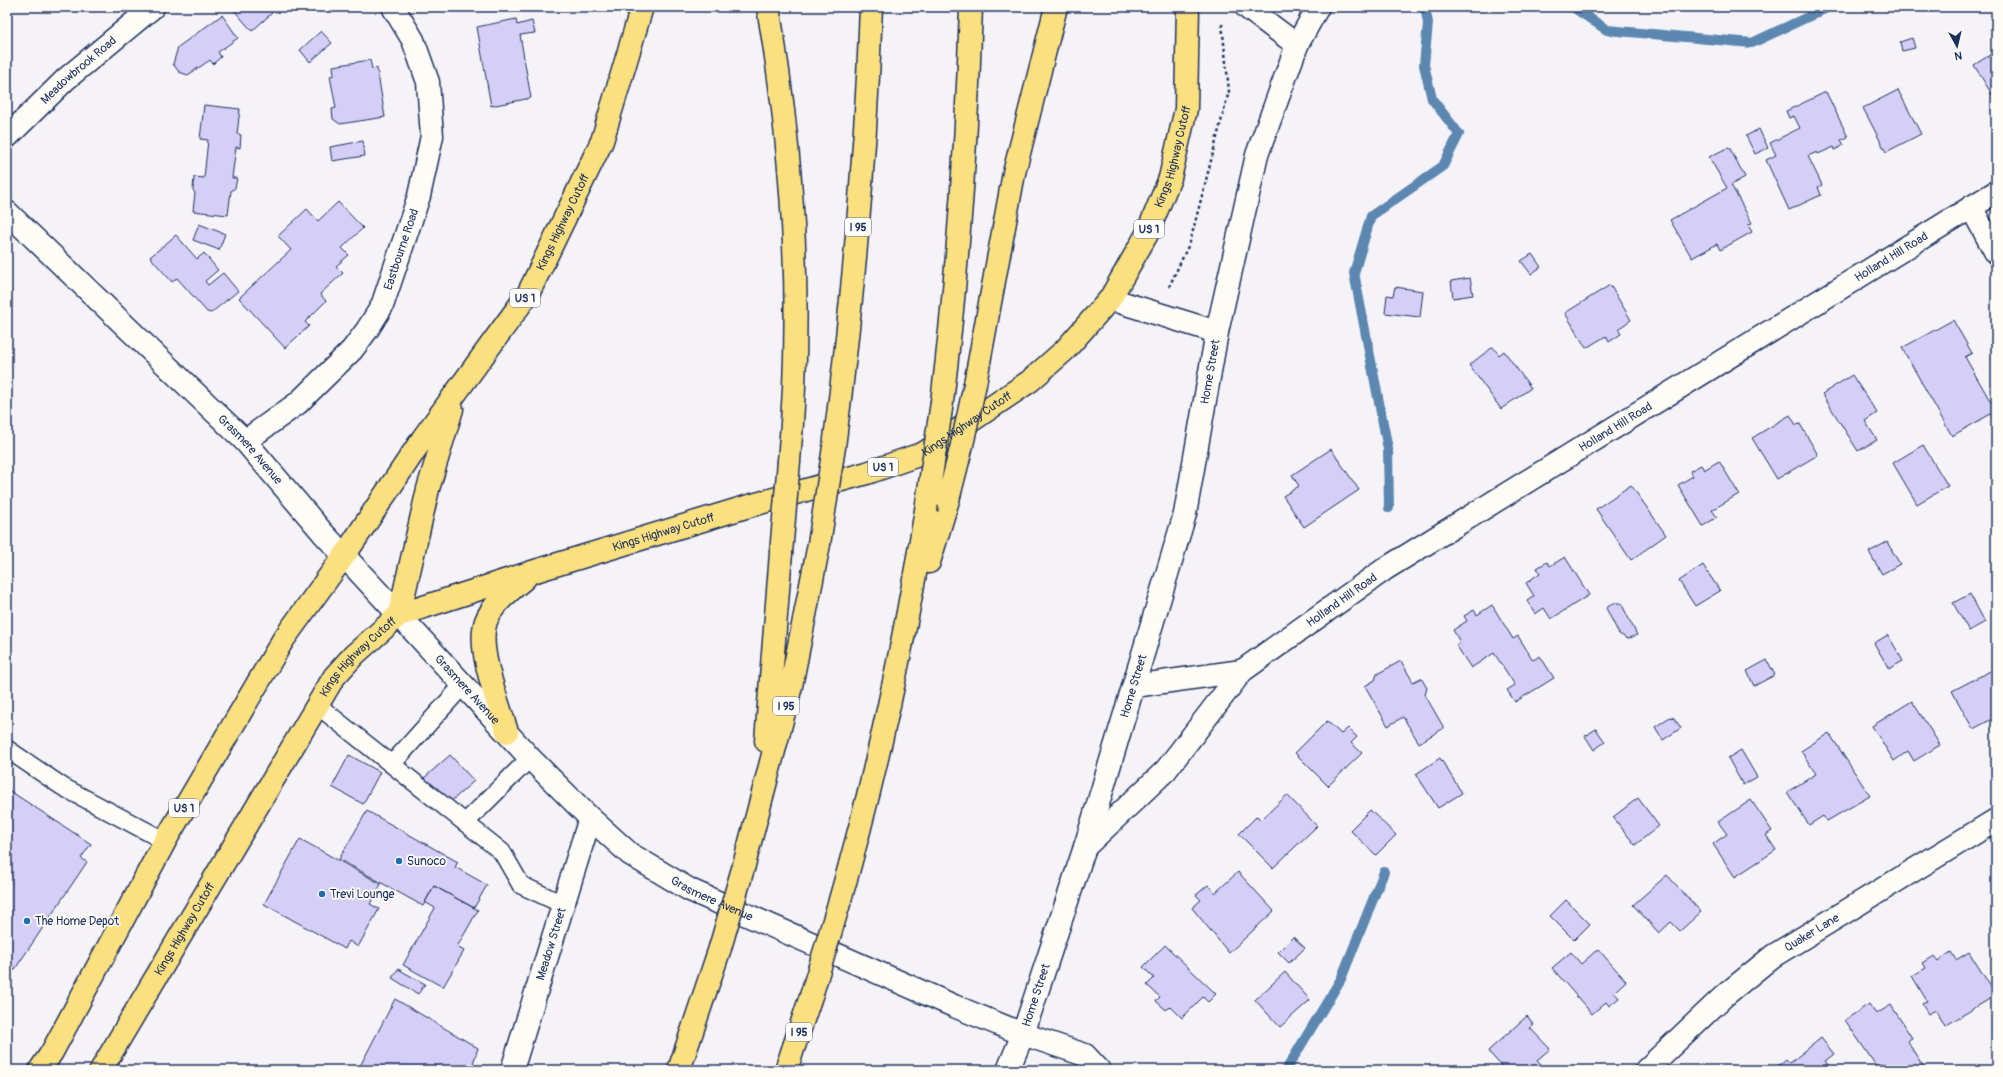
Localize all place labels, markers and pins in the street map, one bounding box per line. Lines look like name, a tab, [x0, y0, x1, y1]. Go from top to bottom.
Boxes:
place label: Sunoco	[407, 854, 447, 869]
marker: Sunoco	[394, 856, 404, 866]
place label: Trevi Lounge	[330, 887, 394, 902]
marker: Trevi Lounge	[317, 889, 327, 899]
place label: The Home Depot	[35, 914, 119, 929]
marker: The Home Depot	[22, 916, 32, 926]

